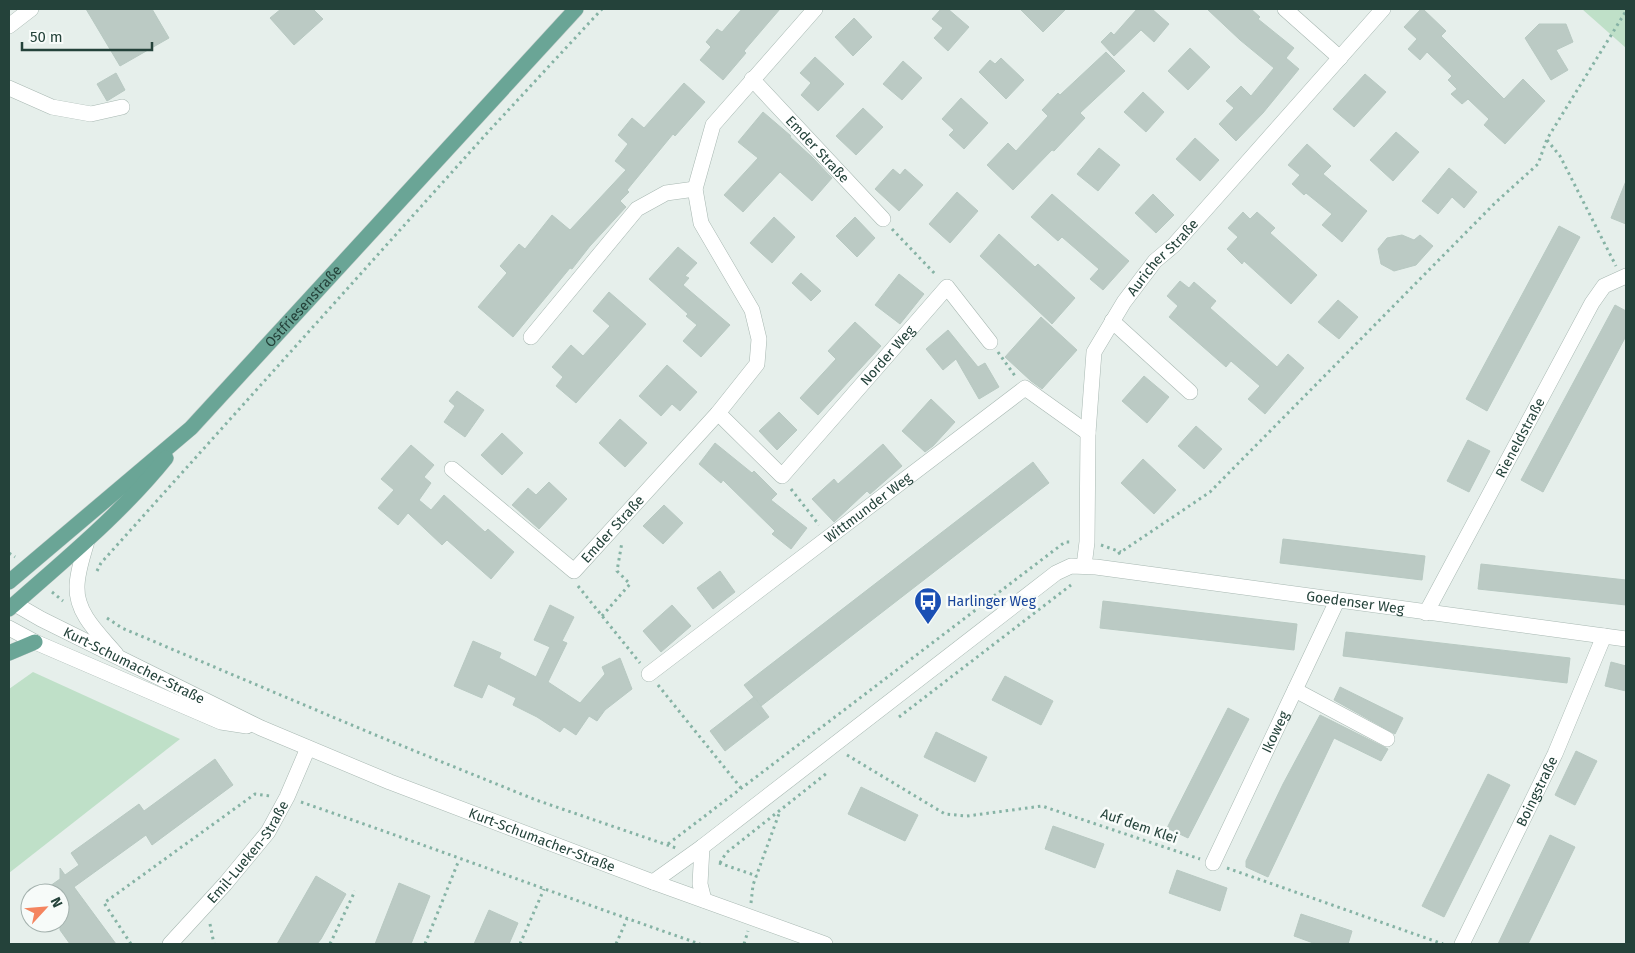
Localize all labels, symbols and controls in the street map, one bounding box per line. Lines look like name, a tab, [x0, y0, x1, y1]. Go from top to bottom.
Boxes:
scale bar	[22, 20, 152, 52]
text: 50 m	[30, 28, 63, 46]
street label: Emder Straße	[782, 112, 853, 186]
street label: Auricher Straße	[1123, 215, 1202, 299]
street label: Ostfriesenstraße	[261, 261, 345, 351]
street label: Norder Weg	[857, 321, 919, 389]
street label: Rieneldstraße	[1492, 395, 1548, 481]
street label: Wittmunder Weg	[821, 468, 916, 546]
street label: Emder Straße	[577, 491, 648, 566]
bus stop icon: Harlinger Weg	[913, 586, 943, 625]
street label: Goedenser Weg	[1305, 587, 1406, 617]
place label: Harlinger Weg	[947, 593, 1037, 610]
street label: Kurt-Schumacher-Straße	[61, 623, 208, 707]
street label: Ikoweg	[1258, 708, 1293, 756]
street label: Boingstraße	[1512, 753, 1561, 829]
street label: Emil-Lueken-Straße	[203, 798, 292, 907]
street label: Kurt-Schumacher-Straße	[466, 804, 618, 875]
street label: Auf dem Klei	[1098, 805, 1180, 847]
north arrow	[20, 883, 70, 933]
text: N	[47, 895, 66, 910]

